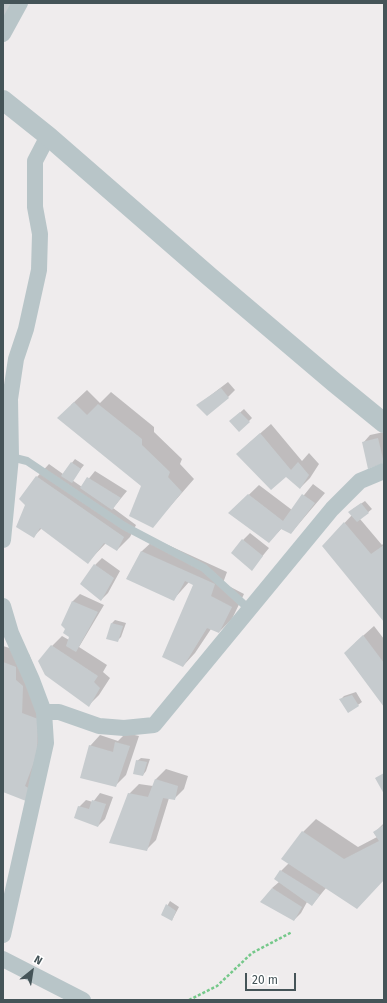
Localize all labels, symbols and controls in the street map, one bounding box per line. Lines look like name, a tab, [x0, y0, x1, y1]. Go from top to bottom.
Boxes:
north arrow	[12, 951, 52, 991]
text: N	[32, 953, 45, 968]
scale bar	[247, 965, 298, 991]
text: 20 m	[252, 973, 278, 987]

